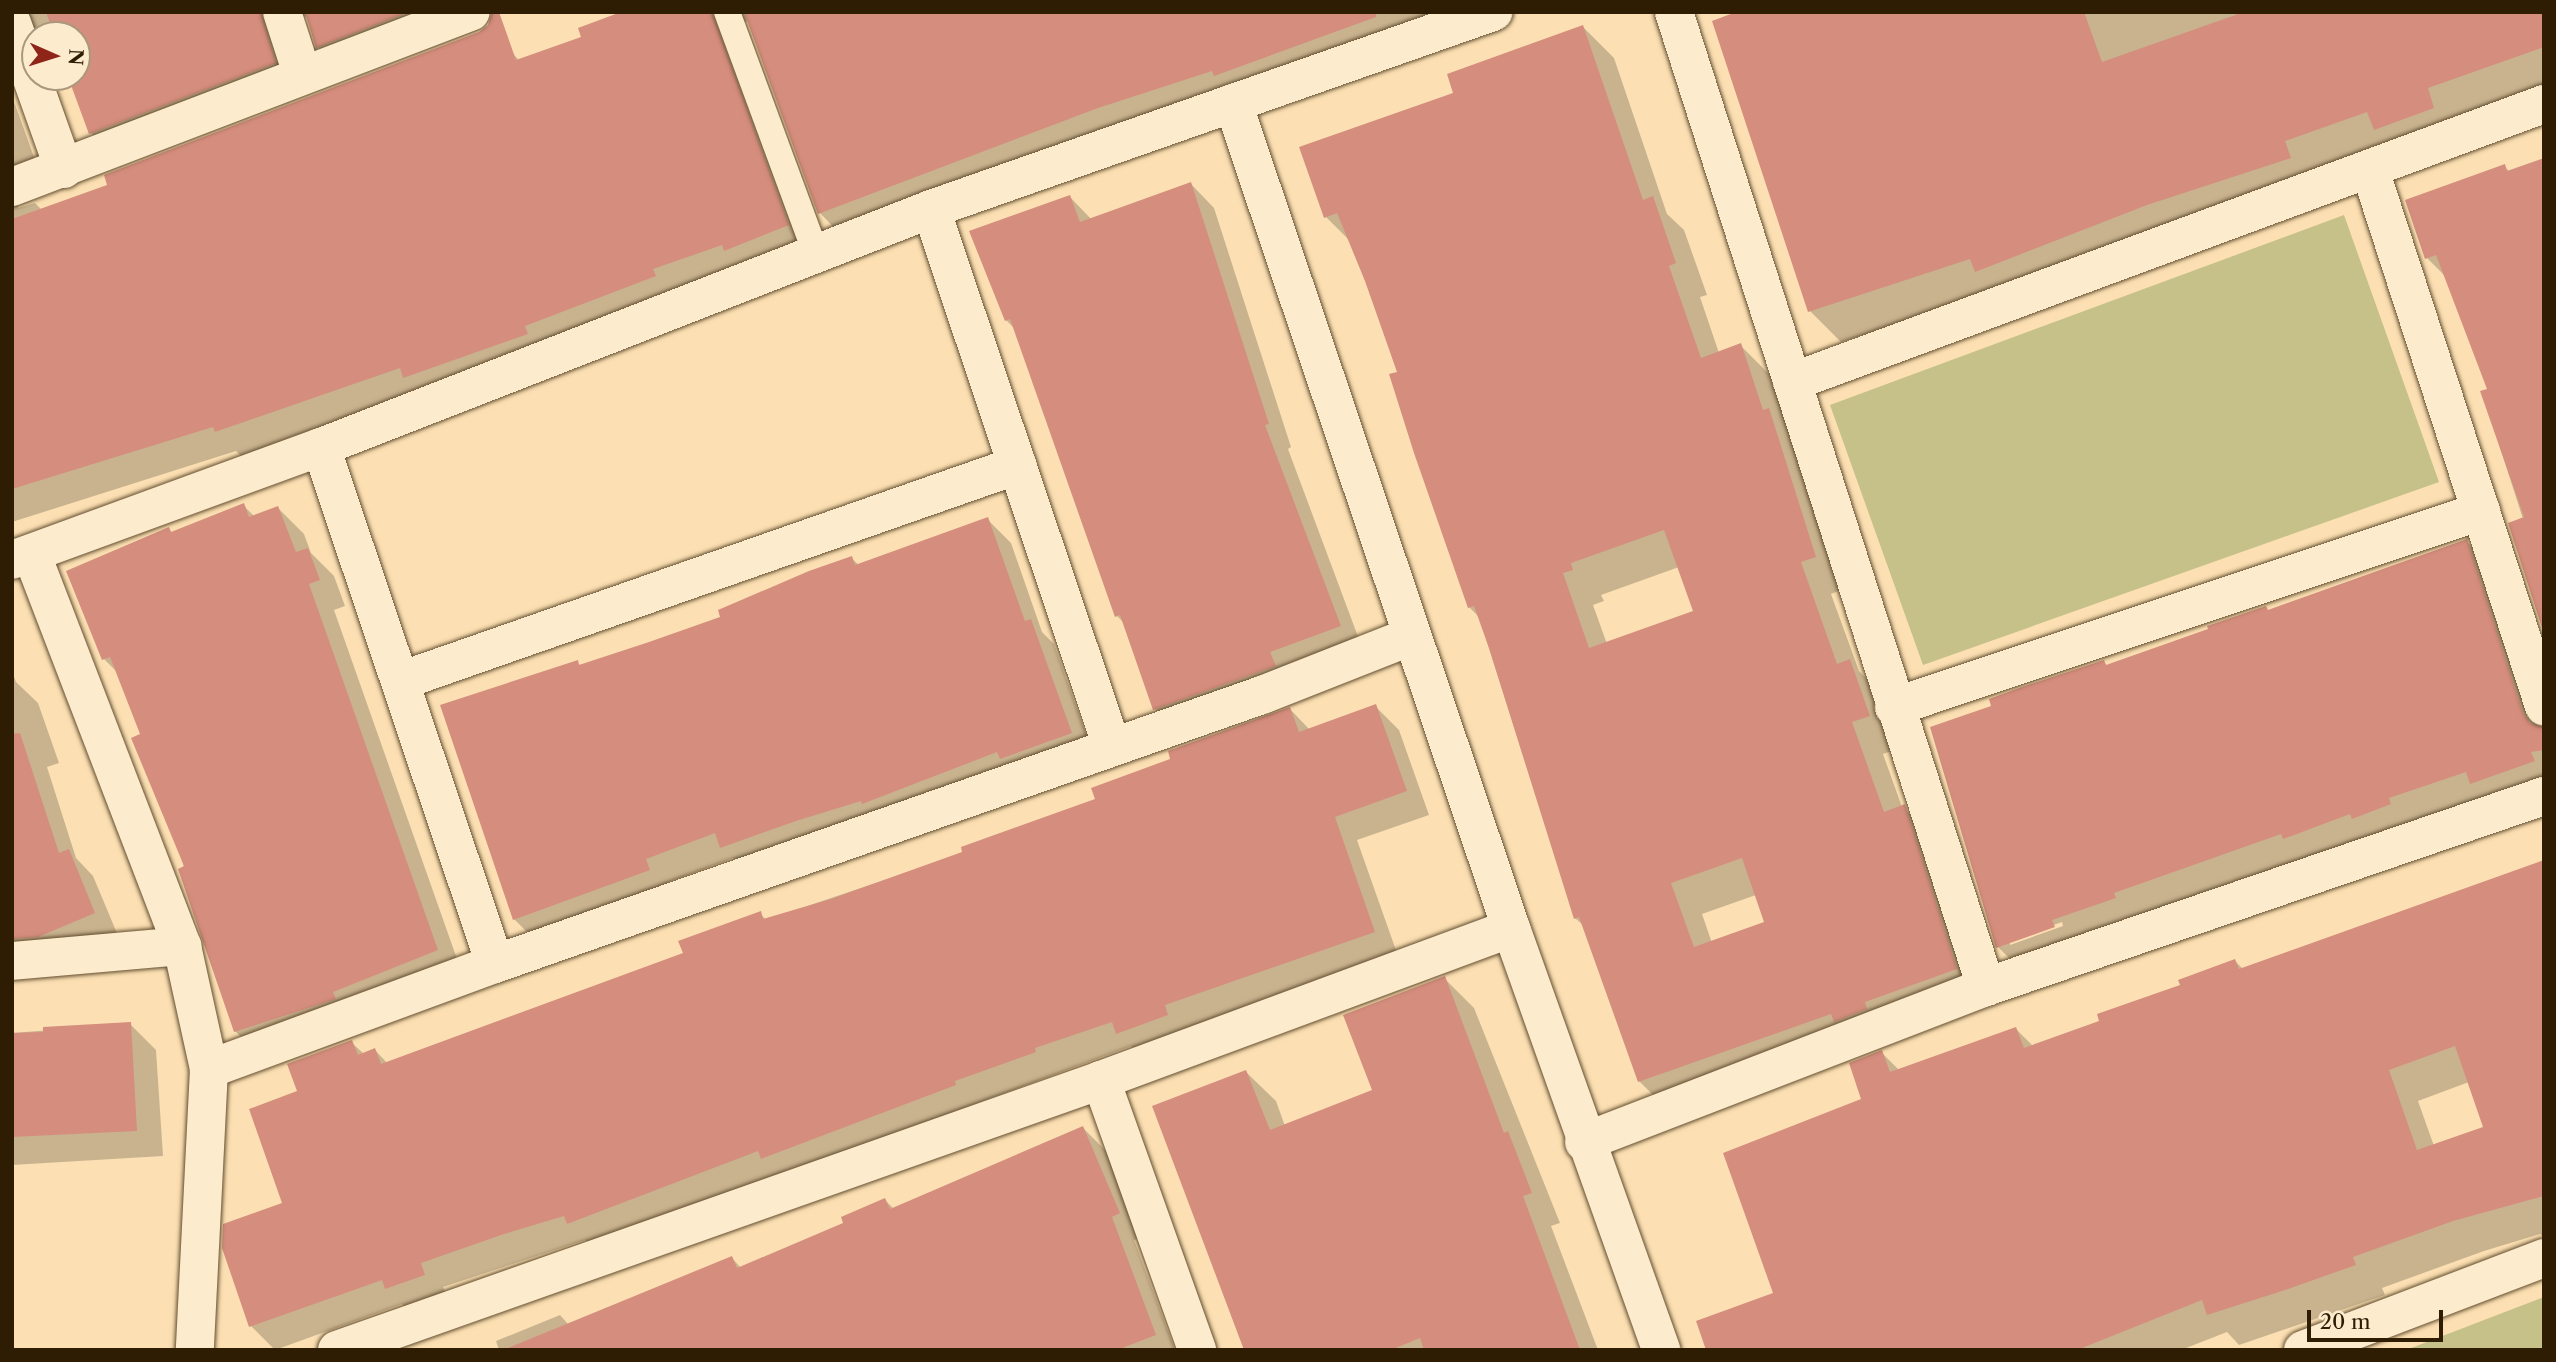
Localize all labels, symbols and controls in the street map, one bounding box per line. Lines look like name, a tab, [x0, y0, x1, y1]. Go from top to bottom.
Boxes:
north arrow	[21, 21, 91, 91]
text: N	[64, 48, 87, 66]
scale bar	[2311, 1296, 2448, 1340]
text: 20 m	[2320, 1309, 2371, 1334]

